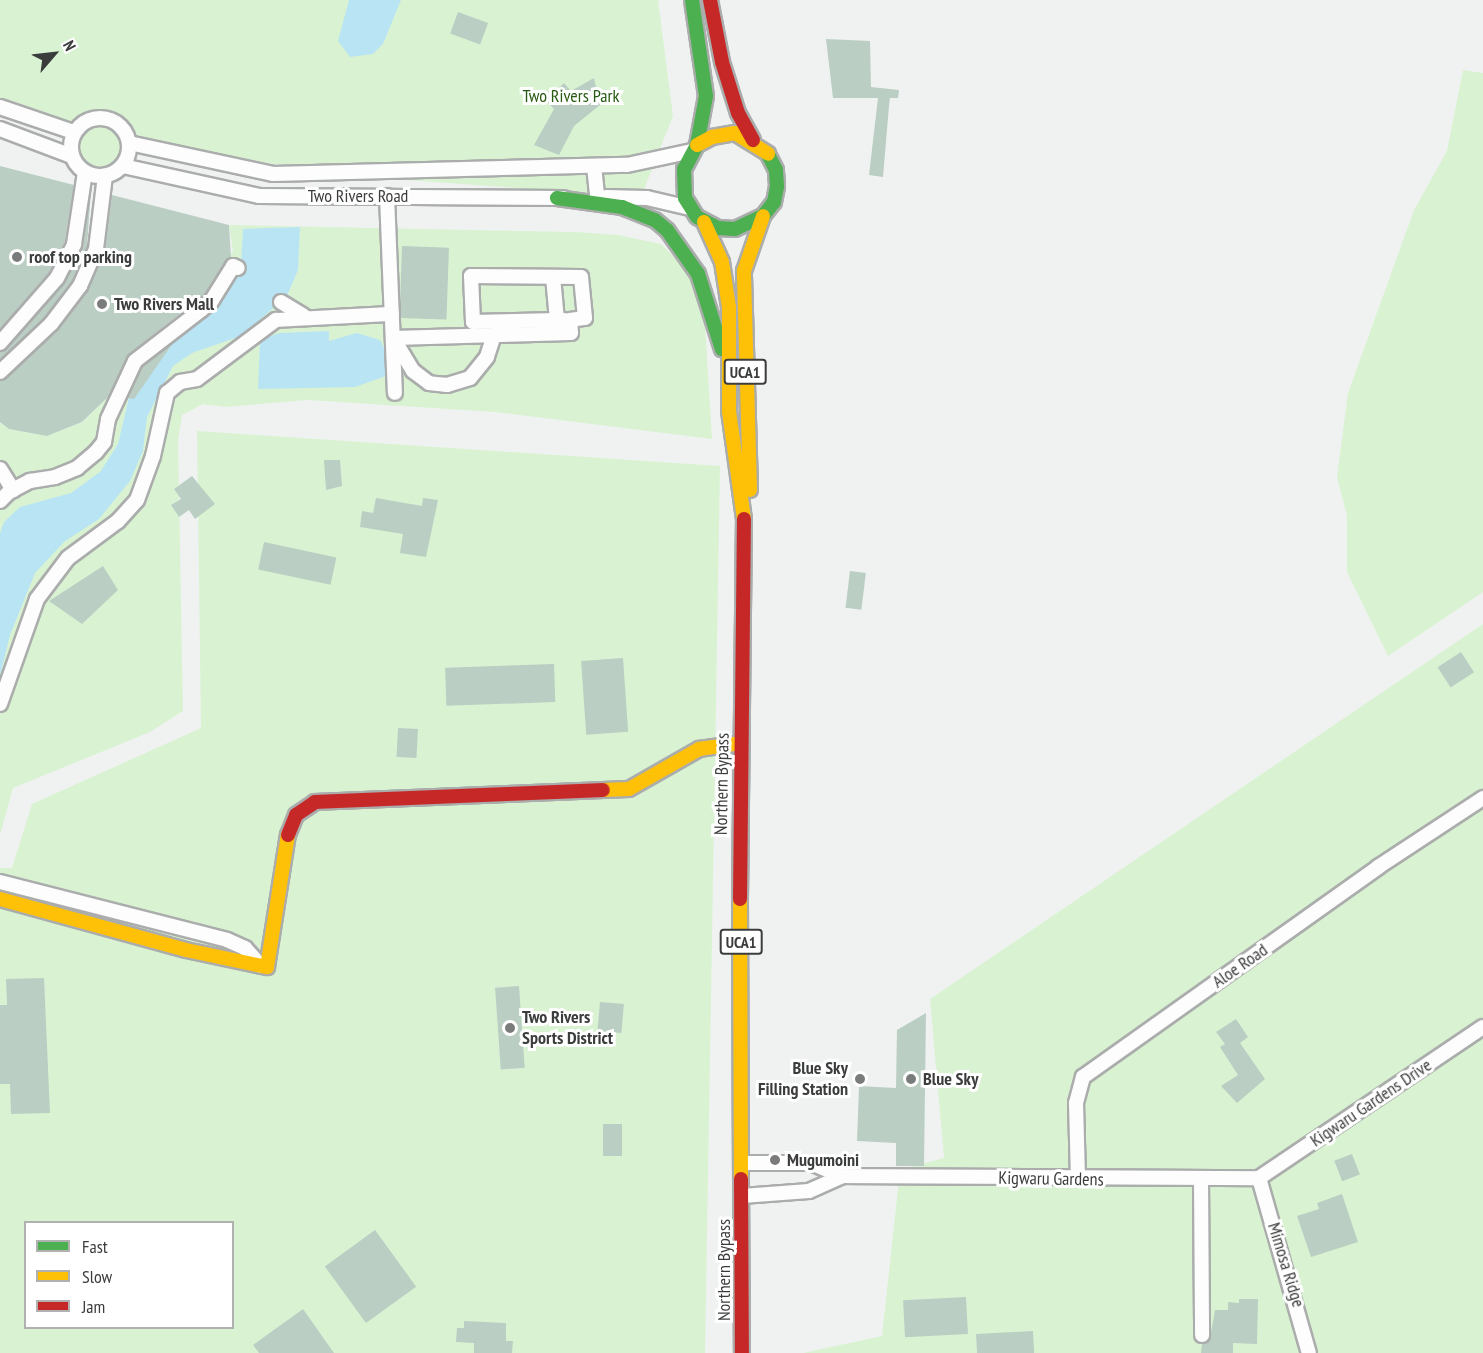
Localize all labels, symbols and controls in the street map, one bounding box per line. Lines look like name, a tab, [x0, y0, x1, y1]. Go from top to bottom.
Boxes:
north arrow	[24, 24, 84, 84]
text: N	[59, 37, 81, 54]
park label: Two Rivers Park	[523, 85, 619, 107]
street label: Two Rivers Road	[308, 185, 408, 207]
place label: roof top parking	[29, 246, 132, 268]
marker: roof top parking	[10, 250, 24, 264]
place label: Two Rivers Mall	[114, 293, 214, 315]
marker: Two Rivers Mall	[95, 297, 109, 311]
road number: UCA1	[722, 359, 768, 385]
street label: Northern Bypass	[710, 733, 734, 835]
road number: UCA1	[718, 929, 764, 955]
street label: Aloe Road	[1208, 939, 1272, 993]
place label: Two Rivers Sports District	[522, 1007, 613, 1050]
marker: Two Rivers Sports District	[503, 1021, 517, 1035]
street label: Kigwaru Gardens Drive	[1306, 1054, 1436, 1152]
place label: Blue Sky Filling Station	[758, 1058, 848, 1100]
place label: Blue Sky	[923, 1068, 978, 1090]
marker: Blue Sky Filling Station	[853, 1072, 867, 1086]
marker: Blue Sky	[904, 1072, 918, 1086]
place label: Mugumoini	[787, 1149, 859, 1171]
marker: Mugumoini	[768, 1153, 782, 1167]
street label: Kigwaru Gardens	[998, 1167, 1104, 1191]
street label: Northern Bypass	[713, 1219, 735, 1321]
street label: Mimosa Ridge	[1263, 1220, 1309, 1310]
legend	[24, 1221, 234, 1329]
text: Fast	[82, 1235, 108, 1258]
text: Slow	[82, 1265, 112, 1288]
text: Jam	[82, 1295, 105, 1318]

